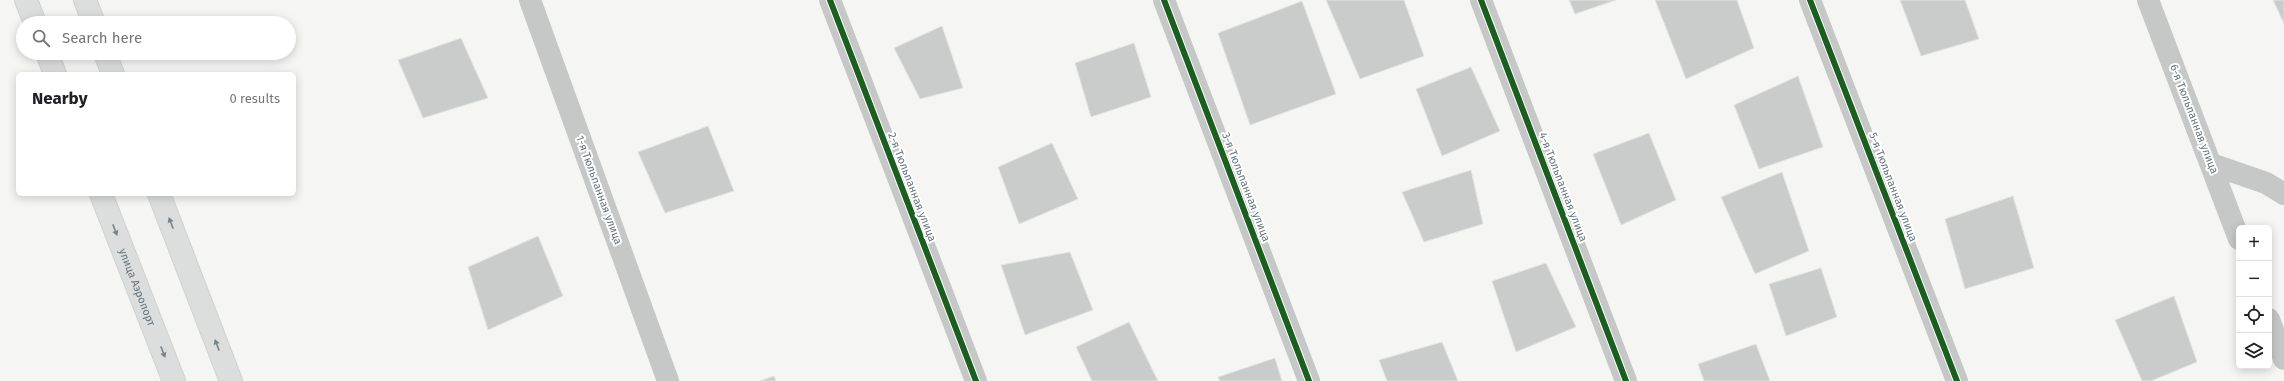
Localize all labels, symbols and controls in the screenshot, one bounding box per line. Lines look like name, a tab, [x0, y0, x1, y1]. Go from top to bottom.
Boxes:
search box	[16, 16, 296, 60]
icon: search	[30, 27, 52, 49]
text: Search here	[62, 29, 142, 47]
street label: 6-я Тюльпанная улица	[2167, 62, 2221, 176]
text: Nearby	[32, 88, 87, 109]
text: 0 results	[229, 91, 280, 106]
street label: 4-я Тюльпанная улица	[1536, 130, 1590, 244]
street label: 2-я Тюльпанная улица	[885, 131, 939, 243]
street label: 3-я Тюльпанная улица	[1219, 131, 1273, 243]
street label: 5-я Тюльпанная улица	[1866, 131, 1920, 243]
street label: 1-я Тюльпанная улица	[573, 134, 625, 246]
one-way arrow	[167, 217, 173, 229]
one-way arrow	[113, 225, 119, 237]
map controls	[2236, 225, 2272, 369]
button: +	[2236, 225, 2272, 261]
street label: улица Аэропорт	[116, 246, 158, 328]
button: −	[2236, 261, 2272, 297]
button: locate	[2236, 297, 2272, 333]
button: layers	[2236, 333, 2272, 369]
one-way arrow	[214, 338, 220, 350]
one-way arrow	[160, 346, 166, 358]

